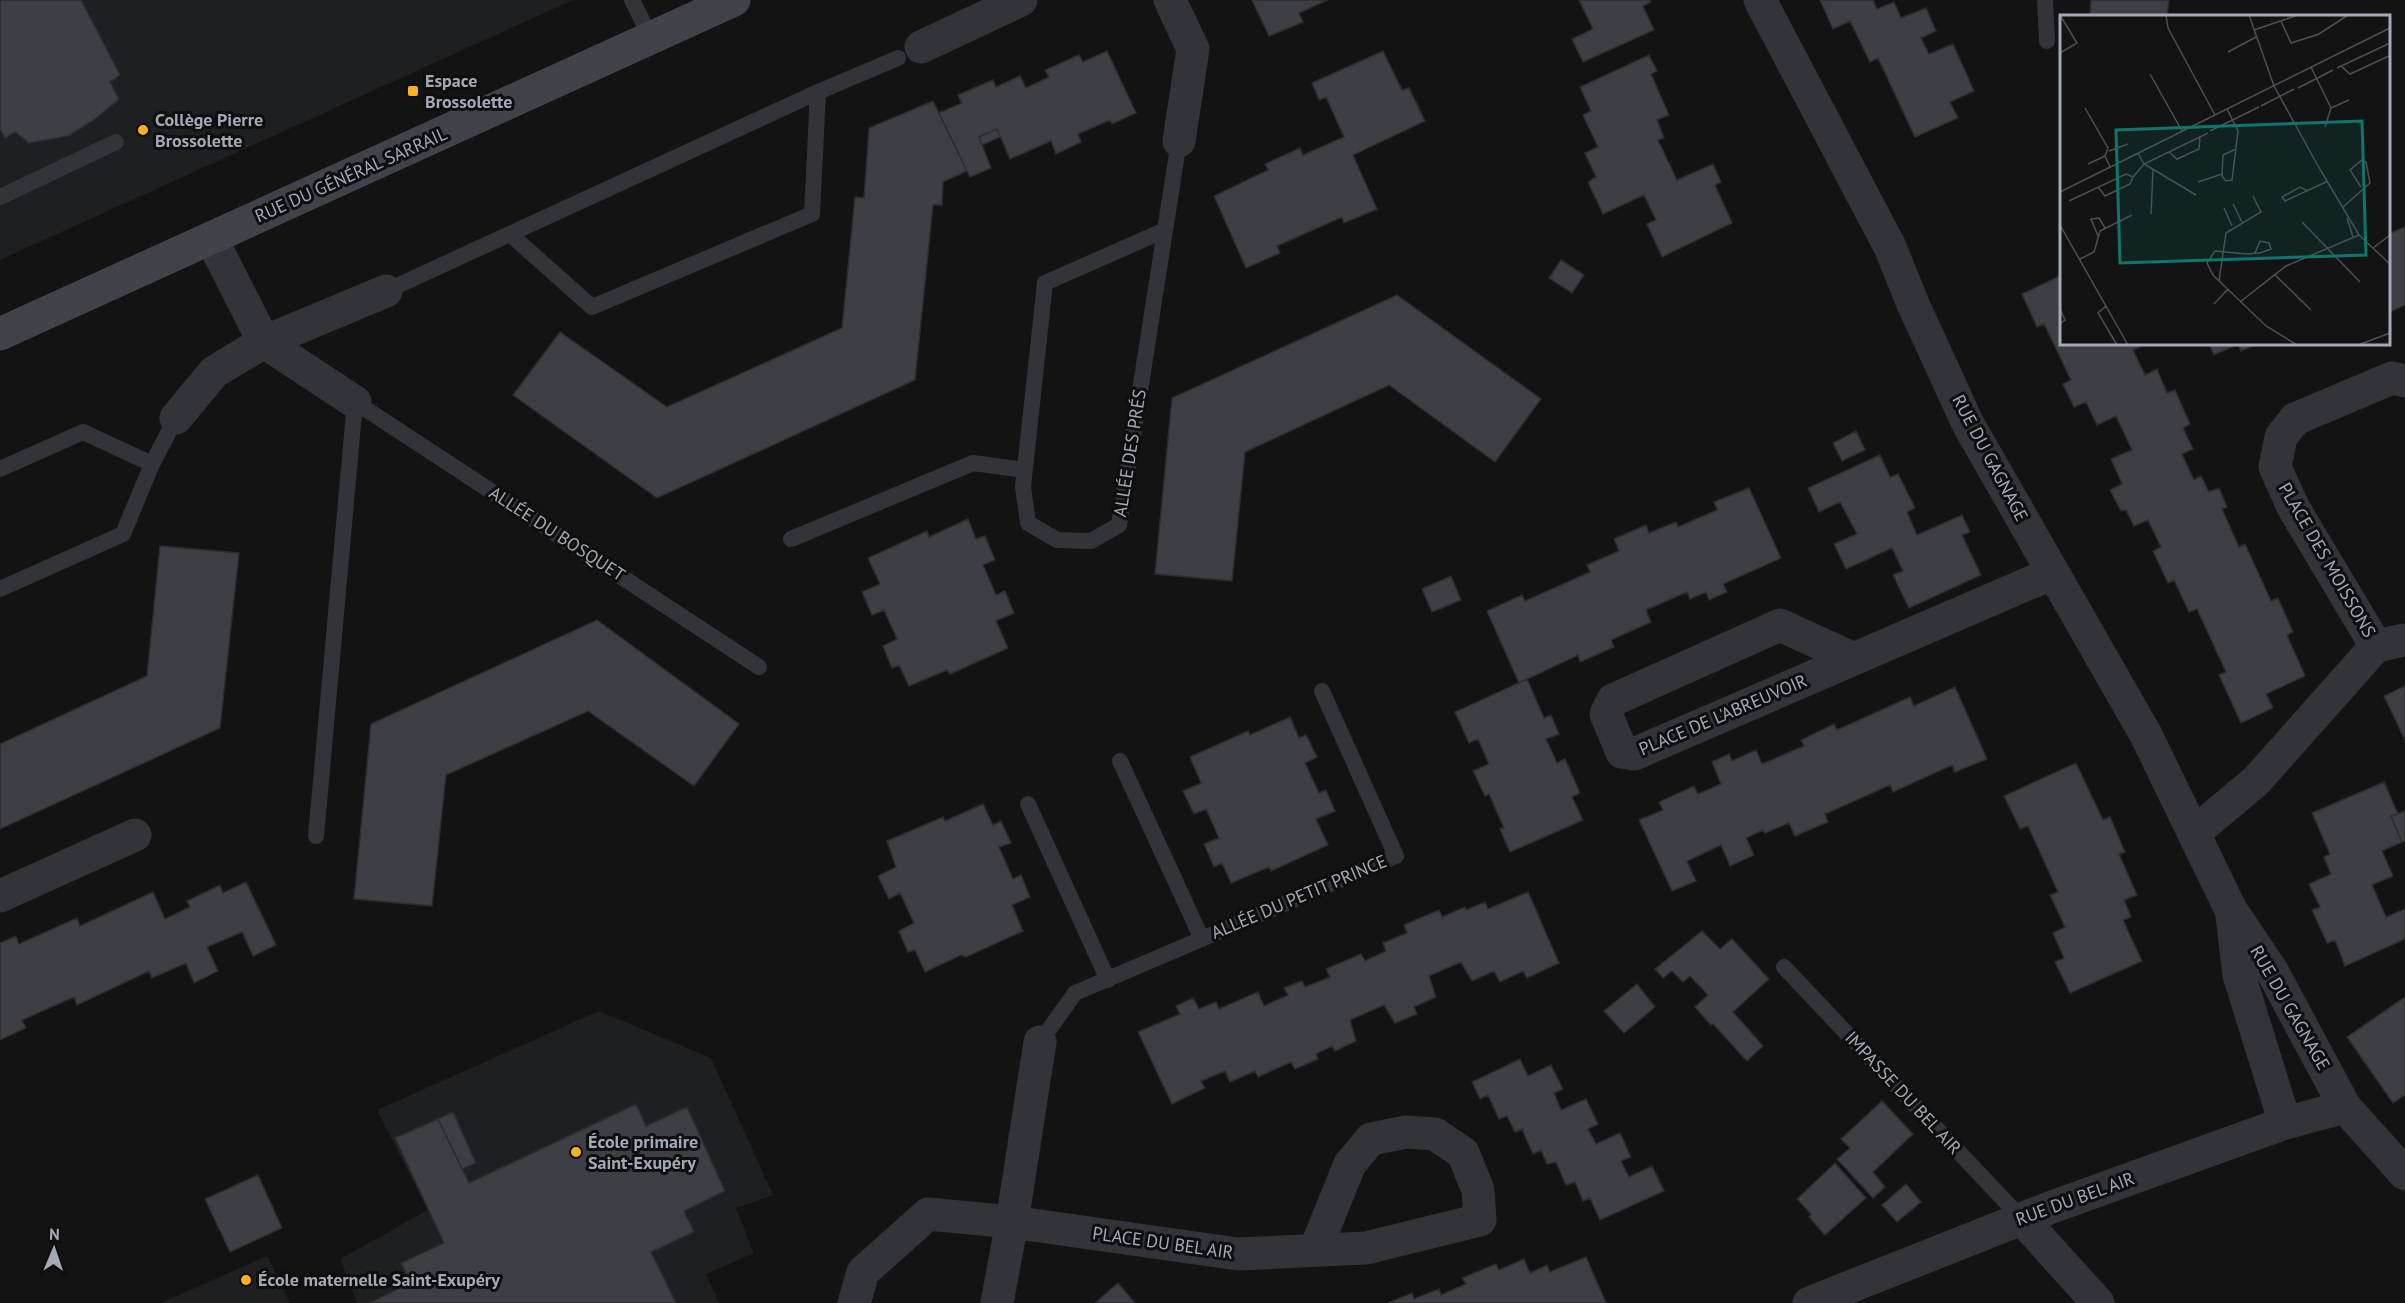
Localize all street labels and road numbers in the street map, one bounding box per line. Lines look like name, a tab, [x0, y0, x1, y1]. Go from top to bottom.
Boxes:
street label: RUE DU GÉNÉRAL SARRAIL	[251, 122, 450, 227]
street label: ALLÉE DES PRÉS	[1108, 387, 1151, 518]
street label: RUE DU GAGNAGE	[1947, 390, 2034, 525]
street label: PLACE DES MOISSONS	[2274, 478, 2381, 641]
street label: ALLÉE DU BOSQUET	[485, 481, 630, 586]
street label: PLACE DE L'ABREUVOIR	[1635, 669, 1811, 760]
street label: ALLÉE DU PETIT PRINCE	[1207, 849, 1390, 944]
street label: RUE DU GAGNAGE	[2245, 941, 2335, 1074]
street label: IMPASSE DU BEL AIR	[1840, 1026, 1967, 1159]
street label: RUE DU BEL AIR	[2012, 1166, 2138, 1231]
street label: PLACE DU BEL AIR	[1091, 1221, 1235, 1264]

